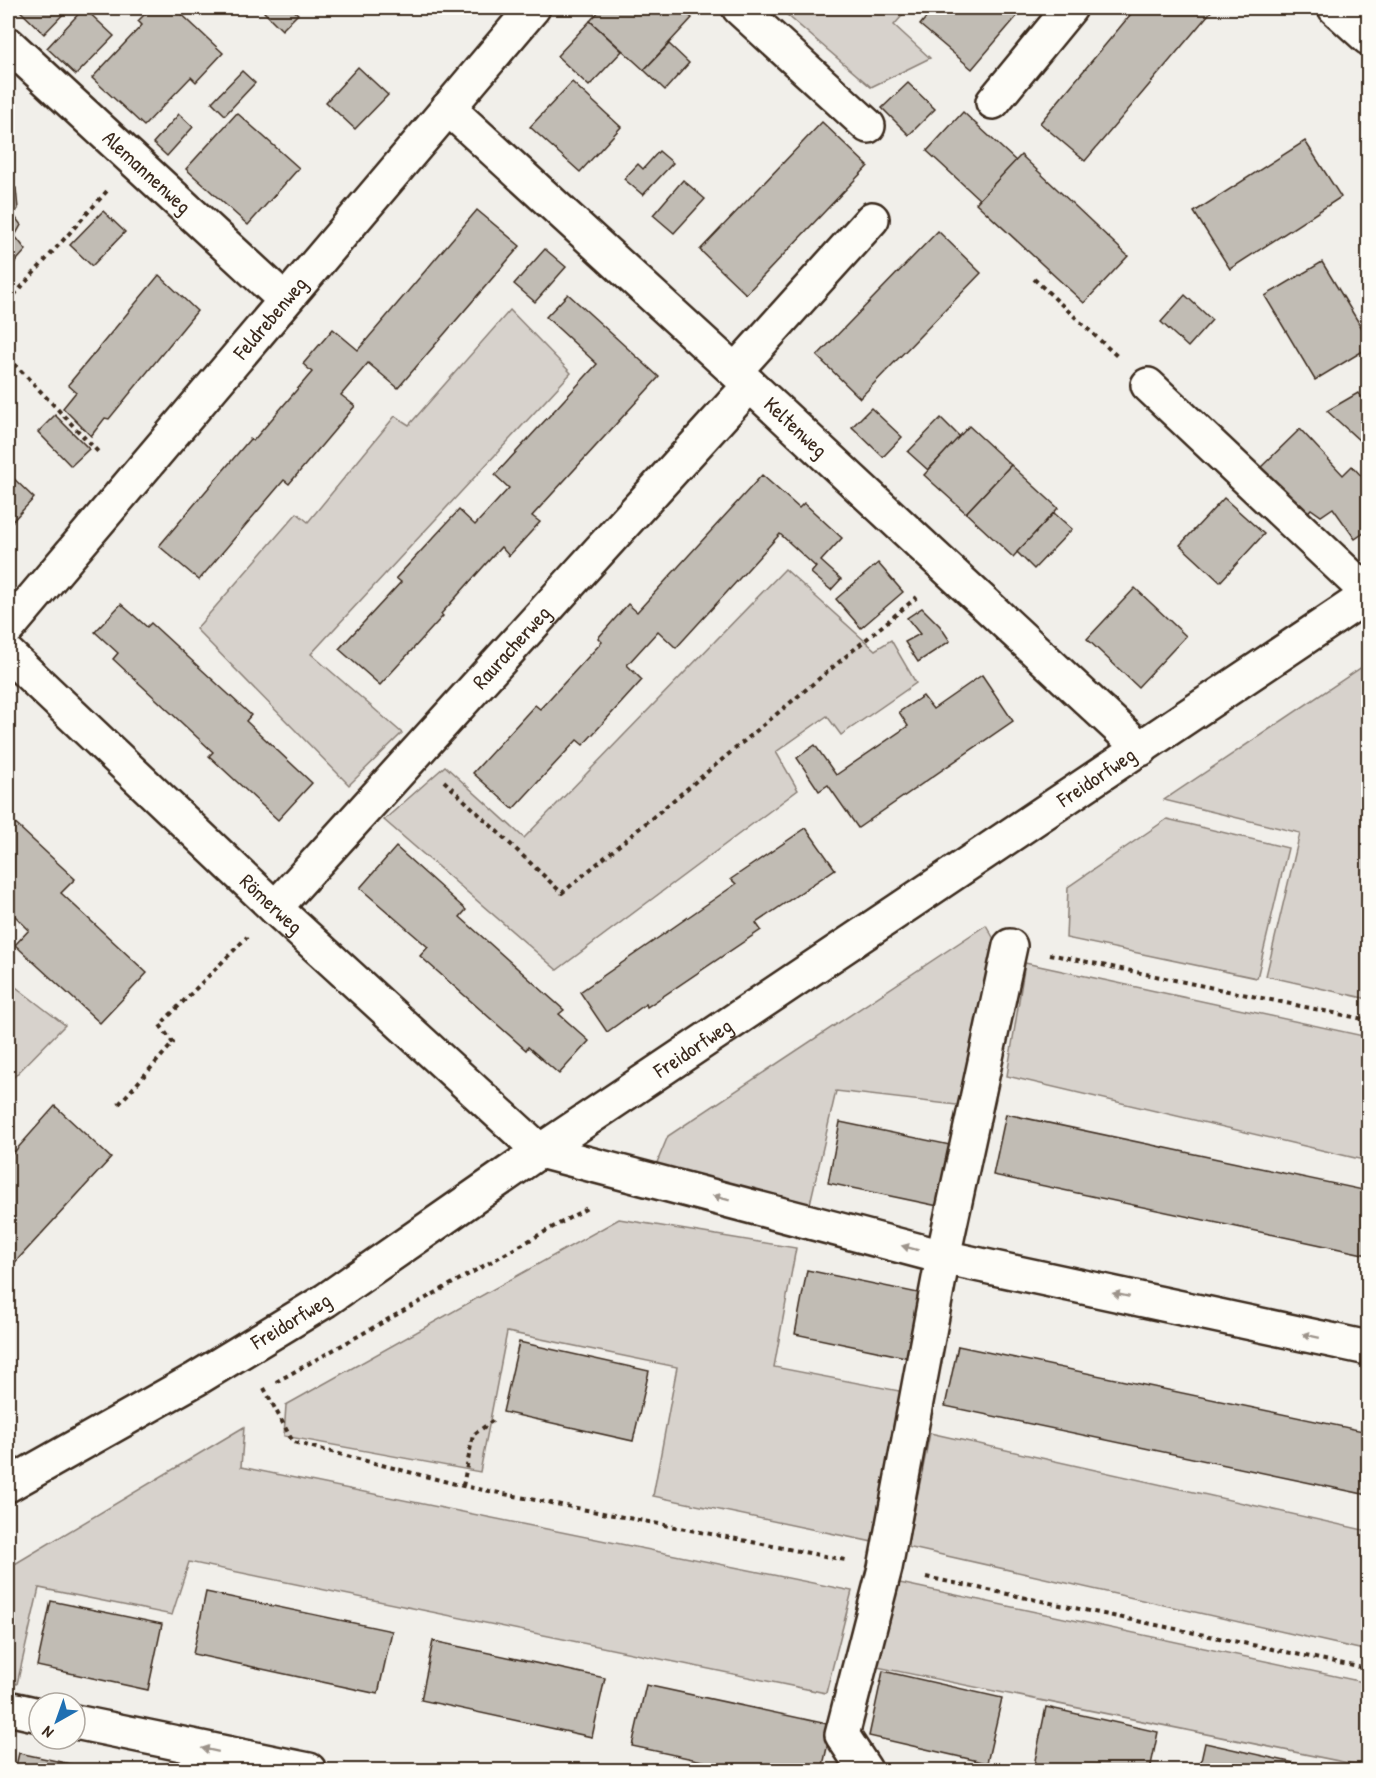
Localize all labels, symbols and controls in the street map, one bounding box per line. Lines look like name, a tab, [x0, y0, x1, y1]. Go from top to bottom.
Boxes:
street label: Alemannenweg	[97, 124, 198, 220]
street label: Feldrebenweg	[226, 270, 314, 366]
street label: Keltenweg	[758, 390, 834, 464]
street label: Rauracherweg	[466, 599, 557, 695]
street label: Freidorfweg	[1050, 740, 1141, 814]
street label: Römerweg	[234, 867, 309, 940]
street label: Freidorfweg	[647, 1011, 738, 1085]
one-way arrow	[712, 1193, 730, 1203]
one-way arrow	[901, 1243, 919, 1252]
street label: Freidorfweg	[244, 1285, 336, 1357]
one-way arrow	[1111, 1290, 1130, 1299]
one-way arrow	[1302, 1330, 1321, 1340]
north arrow	[27, 1691, 87, 1751]
text: N	[37, 1721, 58, 1744]
one-way arrow	[201, 1745, 220, 1754]

